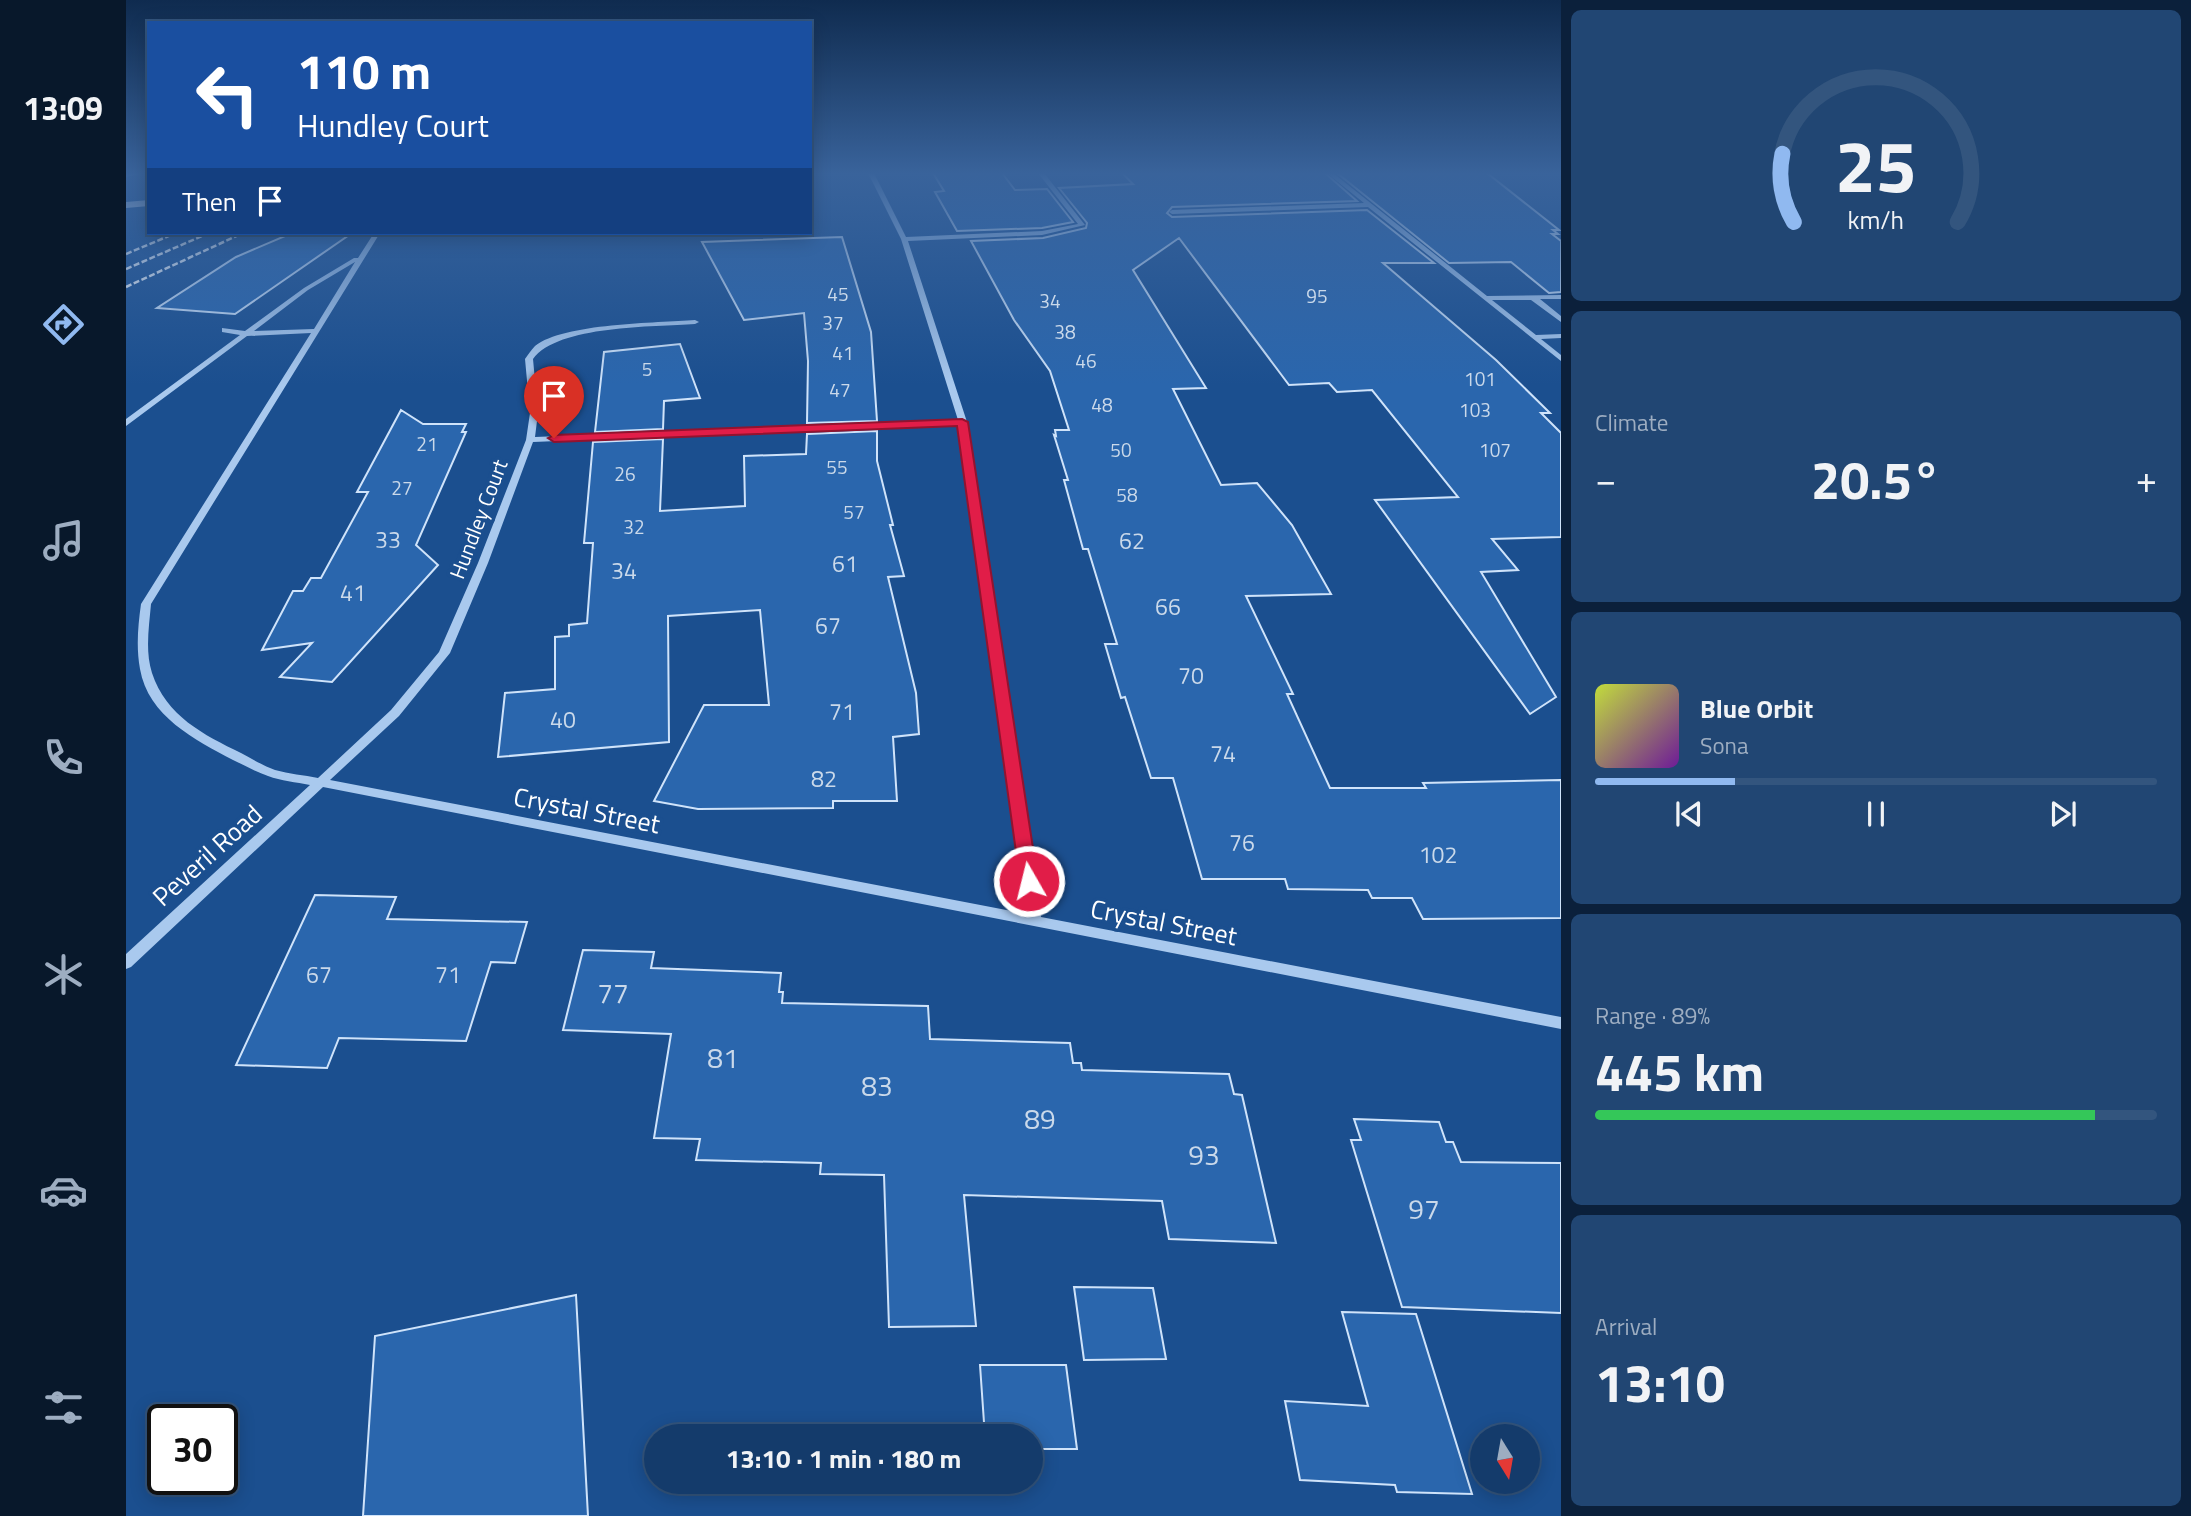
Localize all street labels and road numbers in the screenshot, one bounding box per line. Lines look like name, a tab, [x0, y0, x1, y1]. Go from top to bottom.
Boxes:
street label: Hundley Court	[441, 454, 516, 583]
street label: Crystal Street	[510, 777, 664, 843]
street label: Peveril Road	[143, 795, 271, 915]
street label: Crystal Street	[1087, 889, 1241, 955]

